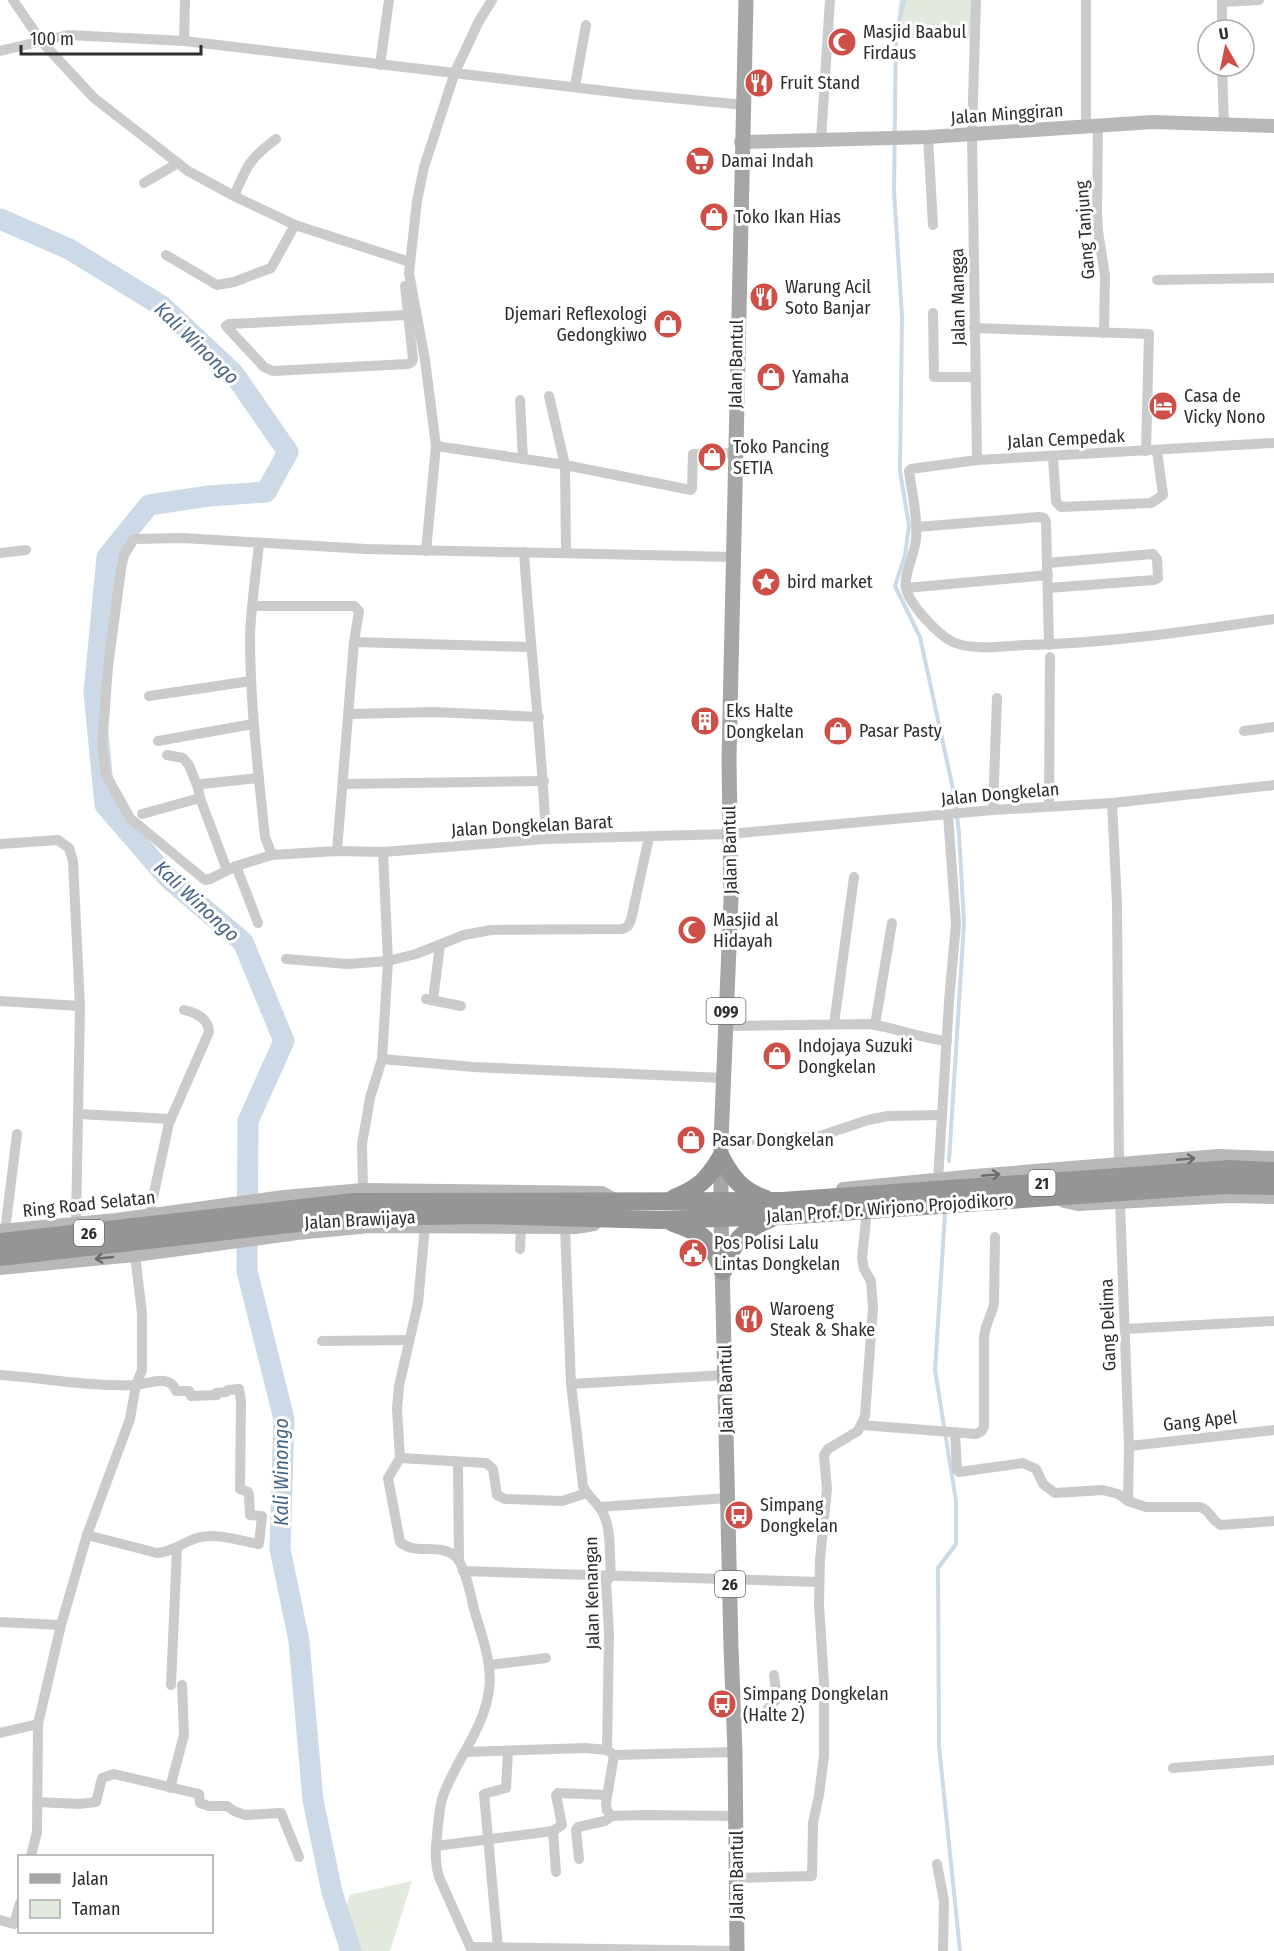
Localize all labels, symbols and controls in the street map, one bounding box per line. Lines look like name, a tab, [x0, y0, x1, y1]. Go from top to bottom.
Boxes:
scale bar	[21, 18, 201, 56]
north arrow	[1196, 18, 1256, 78]
place label: Masjid Baabul Firdaus	[863, 21, 967, 64]
text: U	[1218, 24, 1230, 44]
mosque icon: Masjid Baabul Firdaus	[826, 26, 858, 58]
text: 100 m	[30, 28, 74, 50]
restaurant icon: Fruit Stand	[743, 67, 775, 99]
place label: Fruit Stand	[780, 72, 860, 94]
street label: Jalan Minggiran	[950, 99, 1064, 129]
supermarket icon: Damai Indah	[684, 145, 716, 177]
place label: Damai Indah	[721, 150, 814, 172]
street label: Gang Tanjung	[1071, 179, 1099, 280]
shop icon: Toko Ikan Hias	[698, 201, 730, 233]
place label: Toko Ikan Hias	[735, 206, 841, 228]
street label: Jalan Mangga	[946, 248, 970, 346]
place label: Warung Acil Soto Banjar	[785, 276, 871, 319]
restaurant icon: Warung Acil Soto Banjar	[748, 281, 780, 313]
water label: Kali Winongo	[150, 297, 244, 389]
place label: Djemari Reflexologi Gedongkiwo	[504, 303, 647, 346]
shop icon: Djemari Reflexologi Gedongkiwo	[652, 308, 684, 340]
street label: Jalan Bantul	[724, 319, 748, 409]
shop icon: Yamaha	[755, 361, 787, 393]
place label: Yamaha	[792, 366, 850, 388]
place label: Casa de Vicky Nono	[1184, 385, 1265, 428]
hotel icon: Casa de Vicky Nono	[1147, 390, 1179, 422]
street label: Jalan Cempedak	[1007, 425, 1126, 453]
place label: Toko Pancing SETIA	[733, 436, 829, 479]
shop icon: Toko Pancing SETIA	[696, 441, 728, 473]
place icon: bird market	[750, 566, 782, 598]
place label: bird market	[787, 571, 873, 593]
place label: Eks Halte Dongkelan	[726, 700, 804, 743]
building icon: Eks Halte Dongkelan	[689, 705, 721, 737]
shop icon: Pasar Pasty	[822, 715, 854, 747]
place label: Pasar Pasty	[859, 720, 942, 742]
street label: Jalan Dongkelan	[940, 778, 1060, 810]
street label: Jalan Bantul	[718, 805, 742, 895]
street label: Jalan Dongkelan Barat	[451, 811, 614, 841]
water label: Kali Winongo	[149, 855, 245, 947]
place label: Masjid al Hidayah	[713, 909, 779, 952]
mosque icon: Masjid al Hidayah	[676, 914, 708, 946]
road number: 099	[706, 998, 746, 1024]
place label: Indojaya Suzuki Dongkelan	[798, 1035, 913, 1078]
shop icon: Indojaya Suzuki Dongkelan	[761, 1040, 793, 1072]
shop icon: Pasar Dongkelan	[675, 1124, 707, 1156]
place label: Pasar Dongkelan	[712, 1129, 834, 1151]
one-way arrow	[1175, 1153, 1195, 1164]
one-way arrow	[981, 1169, 1001, 1180]
road number: 21	[1028, 1170, 1056, 1196]
street label: Ring Road Selatan	[21, 1186, 157, 1222]
street label: Jalan Prof. Dr. Wirjono Projodikoro	[766, 1188, 1014, 1228]
street label: Jalan Brawijaya	[304, 1206, 416, 1234]
road number: 26	[74, 1220, 104, 1246]
place label: Pos Polisi Lalu Lintas Dongkelan	[714, 1232, 840, 1275]
public building icon: Pos Polisi Lalu Lintas Dongkelan	[677, 1237, 709, 1269]
one-way arrow	[95, 1253, 115, 1264]
street label: Gang Delima	[1095, 1278, 1121, 1372]
place label: Waroeng Steak & Shake	[770, 1298, 875, 1341]
restaurant icon: Waroeng Steak & Shake	[733, 1303, 765, 1335]
street label: Jalan Bantul	[714, 1344, 738, 1434]
street label: Gang Apel	[1162, 1406, 1238, 1436]
water label: Kali Winongo	[269, 1418, 293, 1526]
place label: Simpang Dongkelan	[760, 1494, 838, 1537]
bus stop icon: Simpang Dongkelan	[723, 1499, 755, 1531]
street label: Jalan Kenangan	[580, 1536, 604, 1650]
road number: 26	[715, 1571, 745, 1597]
place label: Simpang Dongkelan (Halte 2)	[743, 1683, 889, 1726]
bus stop icon: Simpang Dongkelan (Halte 2)	[706, 1688, 738, 1720]
street label: Jalan Bantul	[726, 1830, 748, 1919]
legend	[18, 1855, 213, 1933]
text: Jalan	[72, 1868, 109, 1890]
text: Taman	[72, 1898, 120, 1920]

